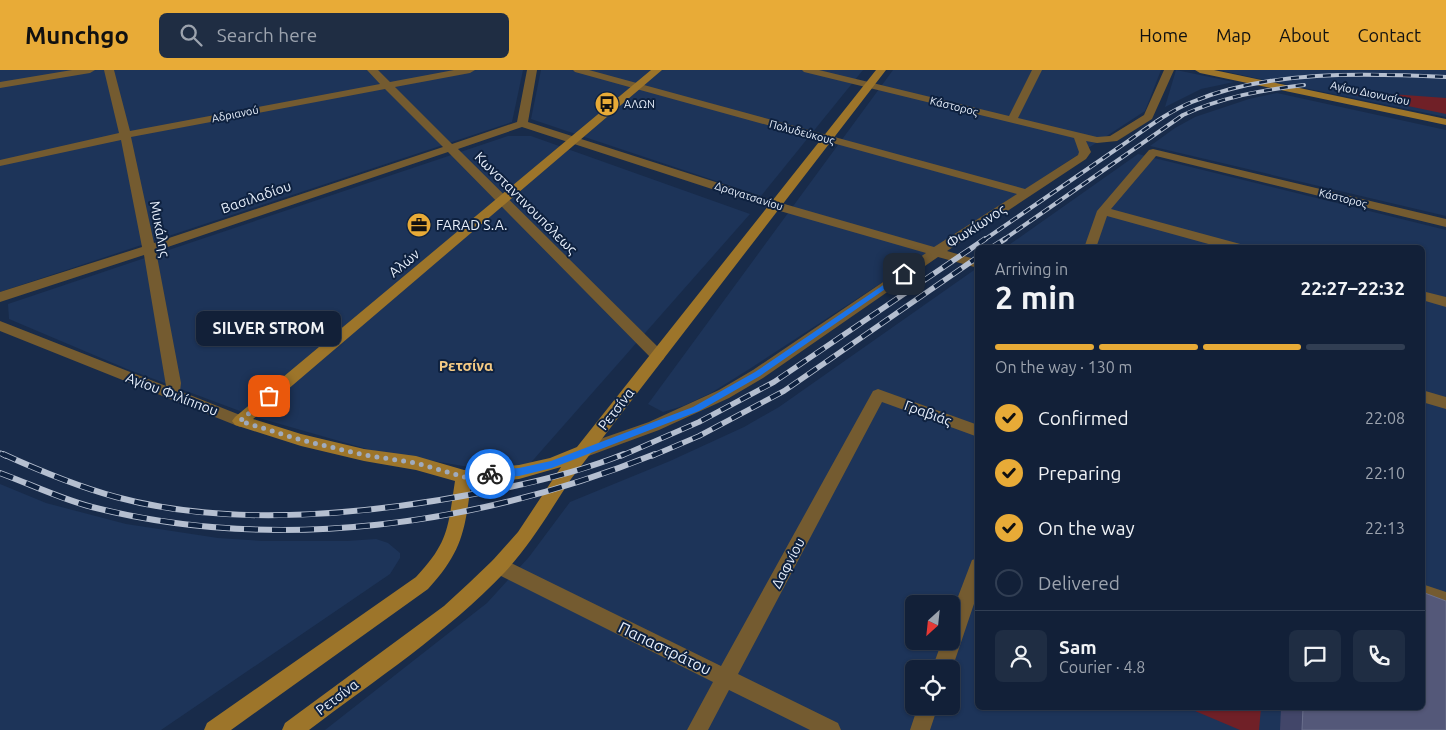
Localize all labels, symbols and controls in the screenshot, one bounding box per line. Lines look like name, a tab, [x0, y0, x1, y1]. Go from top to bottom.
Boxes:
search box	[159, 13, 509, 58]
icon: search	[177, 21, 205, 49]
text: Munchgo	[25, 22, 129, 49]
text: Search here	[217, 24, 317, 46]
text: Home	[1139, 25, 1188, 45]
text: Map	[1216, 25, 1251, 45]
text: About	[1279, 25, 1329, 45]
text: Contact	[1357, 25, 1421, 45]
street label: Αγίου Διονυσίου	[1329, 79, 1411, 107]
bus stop icon: ΑΛΩΝ	[594, 91, 620, 117]
street label: Κάστορος	[928, 94, 979, 119]
place label: ΑΛΩΝ	[624, 98, 655, 110]
street label: Αδριανού	[211, 104, 259, 124]
street label: Πολυδεύκους	[768, 118, 836, 147]
street label: Κωνσταντινουπόλεως	[472, 149, 581, 258]
street label: Βασιλαδίου	[219, 178, 293, 216]
street label: Δραγατσανίου	[713, 179, 785, 213]
street label: Κάστορος	[1317, 186, 1368, 211]
street label: Μυκάλης	[147, 199, 173, 259]
street label: Φωκίωνος	[943, 201, 1009, 251]
office icon: FARAD S.A.	[406, 212, 432, 238]
place label: FARAD S.A.	[436, 217, 508, 233]
street label: Αλών	[385, 246, 423, 280]
pin	[883, 253, 925, 295]
icon: home	[890, 260, 918, 288]
text: Arriving in	[995, 260, 1068, 278]
text: 22:27–22:32	[1300, 277, 1405, 299]
text: 2 min	[995, 279, 1076, 315]
callout: SILVER STROM	[196, 311, 342, 346]
text: SILVER STROM	[213, 319, 324, 337]
district label: Ρετσίνα	[439, 357, 493, 374]
text: On the way · 130 m	[995, 358, 1132, 376]
street label: Αγίου Φιλίππου	[124, 369, 220, 419]
pin	[248, 375, 290, 417]
icon: bag	[255, 382, 283, 410]
street label: Ρετσίνα	[595, 384, 638, 433]
street label: Γραβιάς	[902, 397, 954, 429]
icon: check	[995, 404, 1023, 432]
text: Confirmed	[1038, 407, 1129, 429]
text: 22:08	[1365, 409, 1405, 427]
courier	[465, 449, 515, 499]
icon: check	[995, 459, 1023, 487]
icon: bike	[476, 460, 504, 488]
text: Preparing	[1038, 462, 1122, 484]
text: 22:10	[1365, 464, 1405, 482]
icon: check	[995, 514, 1023, 542]
text: On the way	[1038, 517, 1135, 539]
text: 22:13	[1365, 519, 1405, 537]
street label: Δαφνίου	[768, 535, 808, 591]
text: Delivered	[1038, 572, 1120, 594]
north arrow	[905, 595, 960, 650]
map controls	[905, 595, 960, 715]
street label: Παπαστράτου	[616, 618, 714, 678]
button: person	[995, 630, 1047, 682]
button: chat	[1289, 630, 1341, 682]
button: phone	[1353, 630, 1405, 682]
text: Sam	[1059, 636, 1097, 658]
text: Courier · 4.8	[1059, 658, 1145, 676]
button: locate	[905, 660, 960, 715]
street label: Ρετσίνα	[313, 676, 362, 718]

